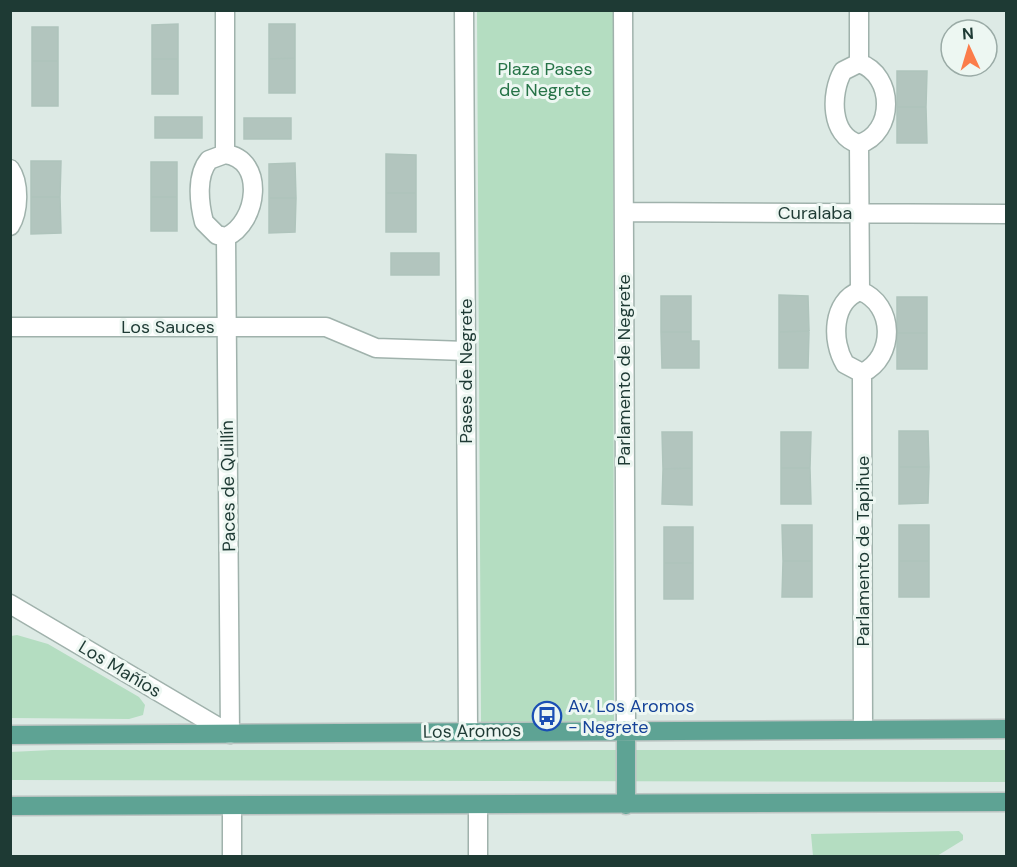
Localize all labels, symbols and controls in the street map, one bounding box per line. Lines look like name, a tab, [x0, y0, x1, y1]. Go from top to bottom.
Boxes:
north arrow	[939, 18, 999, 78]
text: N	[961, 23, 975, 44]
park label: Plaza Pases de Negrete	[497, 57, 593, 102]
street label: Curalaba	[778, 201, 852, 225]
street label: Parlamento de Negrete	[612, 274, 636, 466]
street label: Pases de Negrete	[454, 298, 478, 444]
street label: Los Sauces	[121, 315, 215, 339]
street label: Paces de Quillín	[215, 420, 241, 552]
street label: Parlamento de Tapihue	[851, 456, 875, 646]
street label: Los Mañíos	[74, 635, 166, 703]
place label: Av. Los Aromos - Negrete	[568, 694, 694, 739]
bus stop icon: Av. Los Aromos - Negrete	[531, 700, 563, 732]
street label: Los Aromos	[423, 718, 521, 744]

